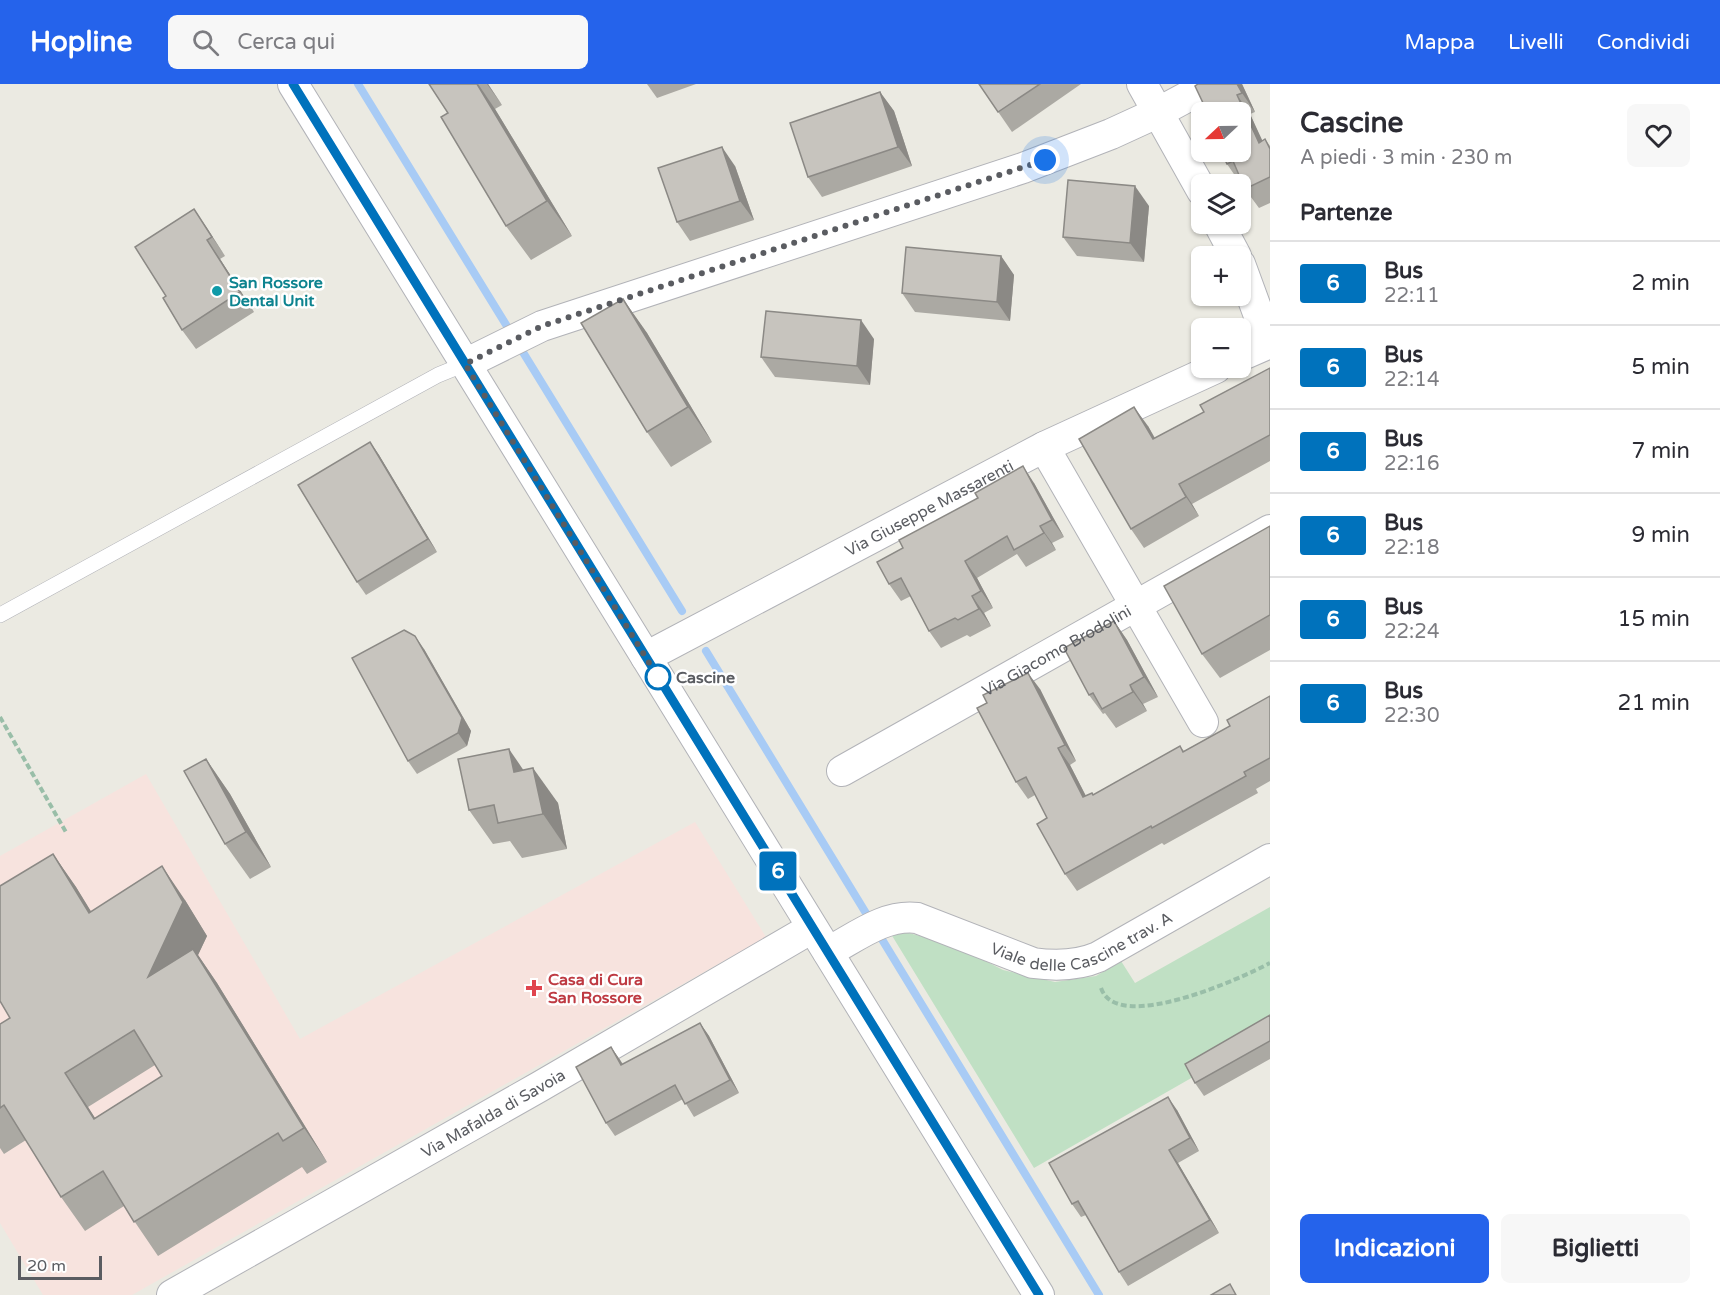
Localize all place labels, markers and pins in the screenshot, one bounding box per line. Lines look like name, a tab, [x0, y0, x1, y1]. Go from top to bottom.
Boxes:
place label: San Rossore Dental Unit	[229, 273, 323, 311]
marker: San Rossore Dental Unit	[210, 284, 224, 298]
marker: Cascine	[645, 664, 671, 690]
place label: Cascine	[676, 668, 735, 688]
place label: Casa di Cura San Rossore	[548, 970, 643, 1008]
marker: Casa di Cura San Rossore	[525, 979, 543, 997]

